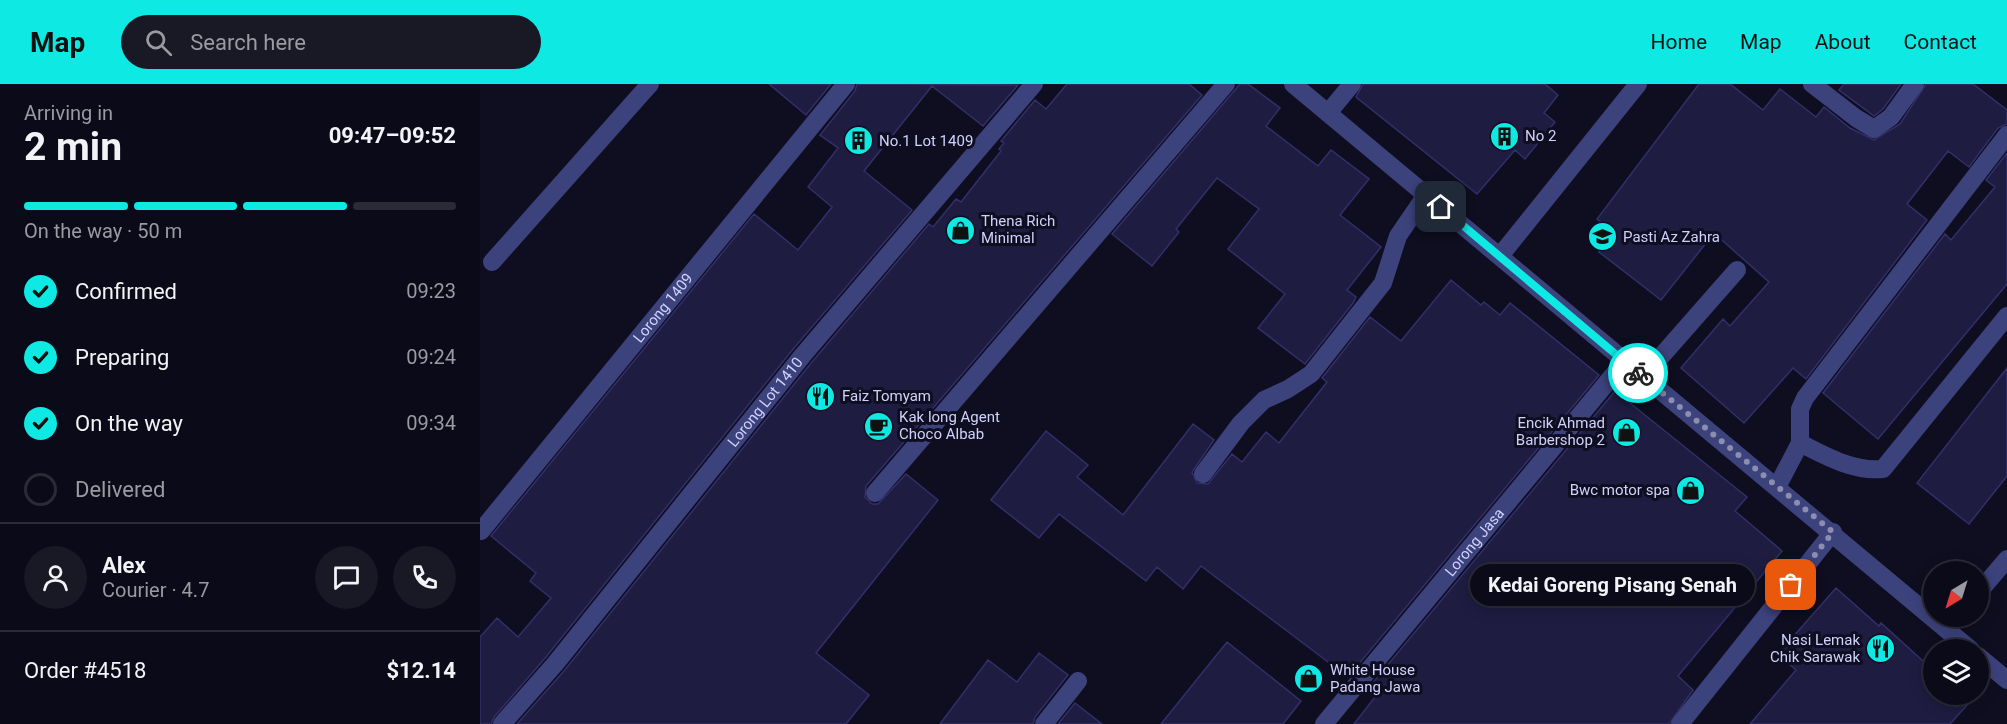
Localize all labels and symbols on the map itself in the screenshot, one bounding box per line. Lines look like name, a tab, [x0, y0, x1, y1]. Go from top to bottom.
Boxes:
building icon: No 2	[1488, 120, 1520, 152]
building icon: No.1 Lot 1409	[842, 125, 874, 157]
place label: No 2	[1525, 127, 1556, 145]
place label: No.1 Lot 1409	[879, 132, 973, 150]
pin	[1415, 181, 1466, 232]
place label: Thena Rich Minimal	[981, 212, 1055, 247]
shop icon: Thena Rich Minimal	[944, 214, 976, 246]
school or university icon: Pasti Az Zahra	[1586, 221, 1618, 253]
place label: Pasti Az Zahra	[1623, 228, 1720, 246]
street label: Lorong 1409	[630, 270, 697, 346]
courier	[1608, 343, 1668, 403]
street label: Lorong Lot 1410	[724, 354, 807, 450]
restaurant icon: Faiz Tomyam	[805, 380, 837, 412]
place label: Faiz Tomyam	[842, 387, 931, 405]
place label: Kak long Agent Choco Albab	[899, 408, 1000, 443]
cafe icon: Kak long Agent Choco Albab	[862, 410, 894, 442]
place label: Encik Ahmad Barbershop 2	[1516, 414, 1605, 449]
shop icon: Encik Ahmad Barbershop 2	[1610, 416, 1642, 448]
shop icon: Bwc motor spa	[1675, 474, 1707, 506]
place label: Bwc motor spa	[1570, 481, 1670, 499]
street label: Lorong Jasa	[1441, 505, 1508, 580]
pin	[1765, 559, 1816, 610]
north arrow	[1923, 561, 1989, 627]
callout: Kedai Goreng Pisang Senah	[1470, 564, 1755, 606]
place label: Nasi Lemak Chik Sarawak	[1770, 631, 1860, 666]
restaurant icon: Nasi Lemak Chik Sarawak	[1865, 633, 1897, 665]
place label: White House Padang Jawa	[1330, 661, 1420, 696]
shop icon: White House Padang Jawa	[1293, 663, 1325, 695]

